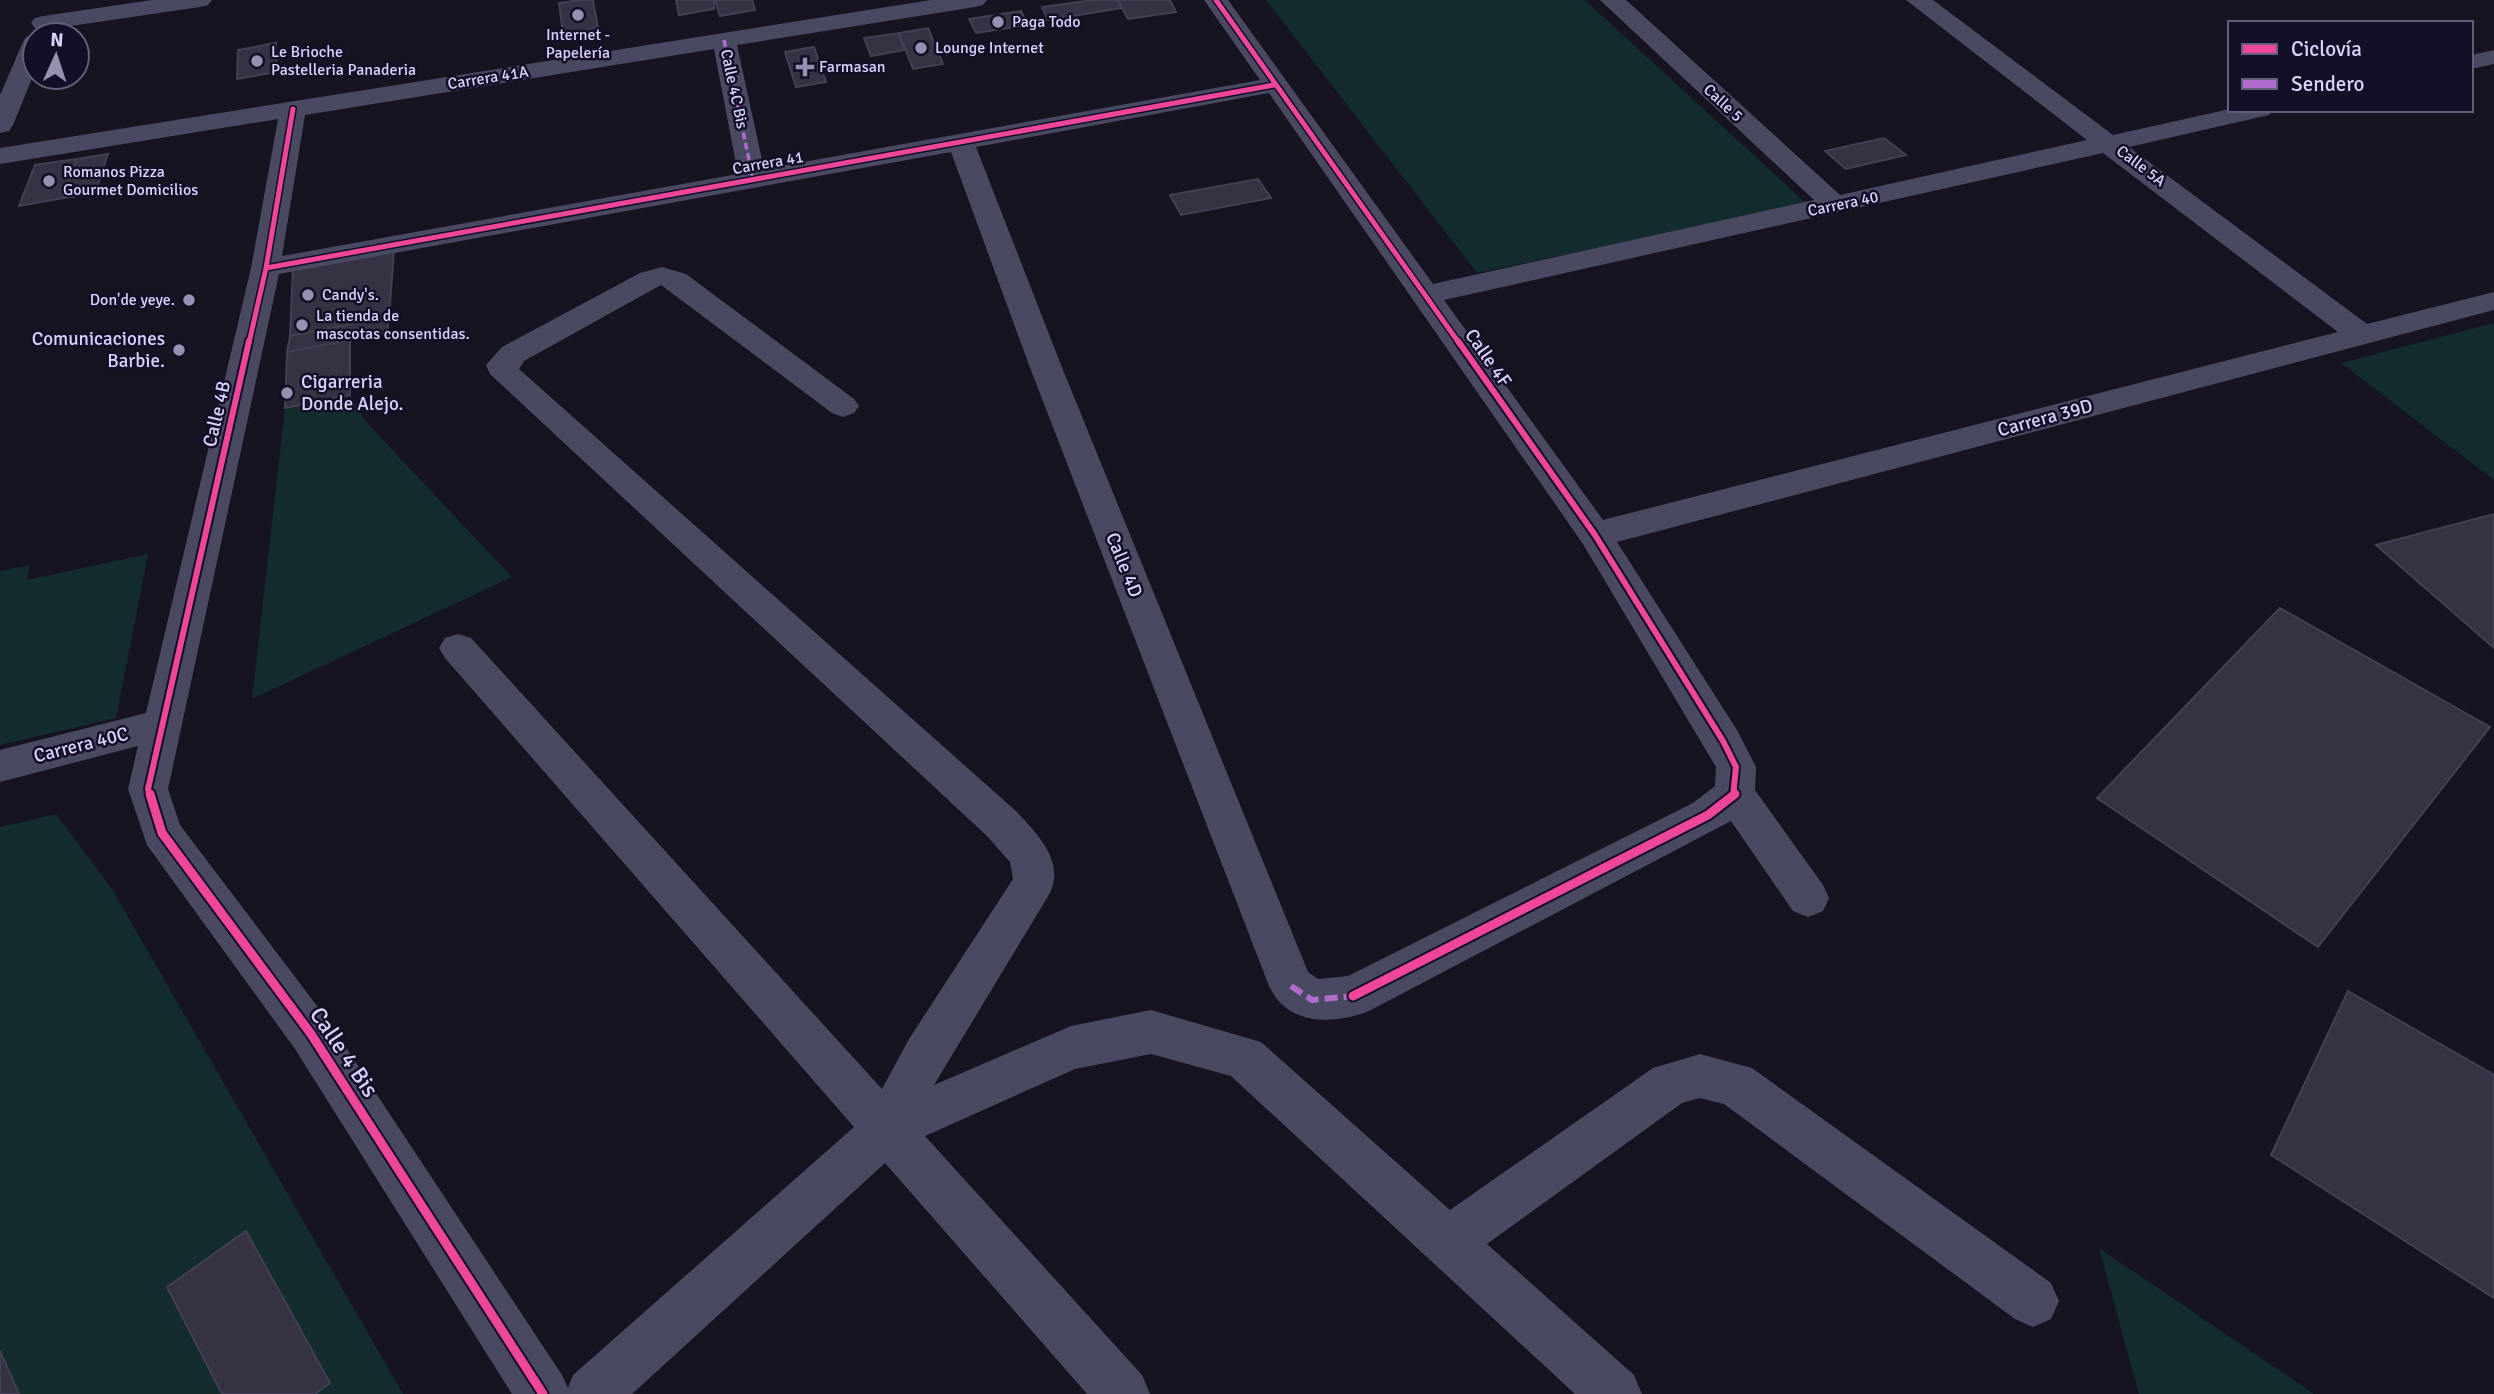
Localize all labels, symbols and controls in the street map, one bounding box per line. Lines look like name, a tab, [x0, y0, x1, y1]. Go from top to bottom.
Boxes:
marker: Internet - Papelería	[570, 7, 586, 23]
place label: Paga Todo	[1012, 12, 1081, 32]
marker: Paga Todo	[990, 14, 1006, 30]
north arrow	[21, 21, 91, 91]
legend	[2228, 21, 2473, 112]
place label: Internet - Papelería	[546, 25, 610, 63]
text: N	[50, 28, 64, 52]
text: Ciclovía	[2291, 36, 2362, 62]
place label: Lounge Internet	[935, 38, 1044, 58]
marker: Lounge Internet	[913, 40, 929, 56]
place label: Le Brioche Pastelleria Panaderia	[271, 42, 416, 80]
street label: Calle 4C Bis	[716, 47, 752, 131]
marker: Le Brioche Pastelleria Panaderia	[249, 53, 265, 69]
place label: Farmasan	[819, 57, 886, 77]
marker: Farmasan	[797, 59, 813, 75]
street label: Carrera 41A	[446, 62, 530, 94]
text: Sendero	[2291, 71, 2365, 97]
street label: Calle 5	[1699, 80, 1747, 126]
street label: Calle 5A	[2112, 141, 2170, 191]
street label: Carrera 41	[731, 147, 805, 179]
place label: Romanos Pizza Gourmet Domicilios	[63, 162, 198, 200]
marker: Romanos Pizza Gourmet Domicilios	[41, 173, 57, 189]
street label: Carrera 40	[1806, 187, 1880, 221]
place label: Candy's.	[322, 285, 379, 305]
marker: Candy's.	[300, 287, 316, 303]
place label: Don'de yeye.	[90, 290, 175, 310]
marker: Don'de yeye.	[181, 292, 197, 308]
place label: La tienda de mascotas consentidas.	[316, 306, 470, 344]
marker: La tienda de mascotas consentidas.	[294, 317, 310, 333]
street label: Calle 4F	[1459, 324, 1517, 392]
place label: Comunicaciones Barbie.	[32, 327, 165, 373]
marker: Comunicaciones Barbie.	[171, 342, 187, 358]
place label: Cigarreria Donde Alejo.	[301, 370, 404, 416]
street label: Calle 4B	[198, 379, 236, 449]
marker: Cigarreria Donde Alejo.	[279, 385, 295, 401]
street label: Carrera 39D	[1995, 394, 2095, 442]
street label: Calle 4D	[1100, 529, 1148, 601]
street label: Carrera 40C	[31, 722, 131, 768]
street label: Calle 4 Bis	[303, 1001, 385, 1103]

